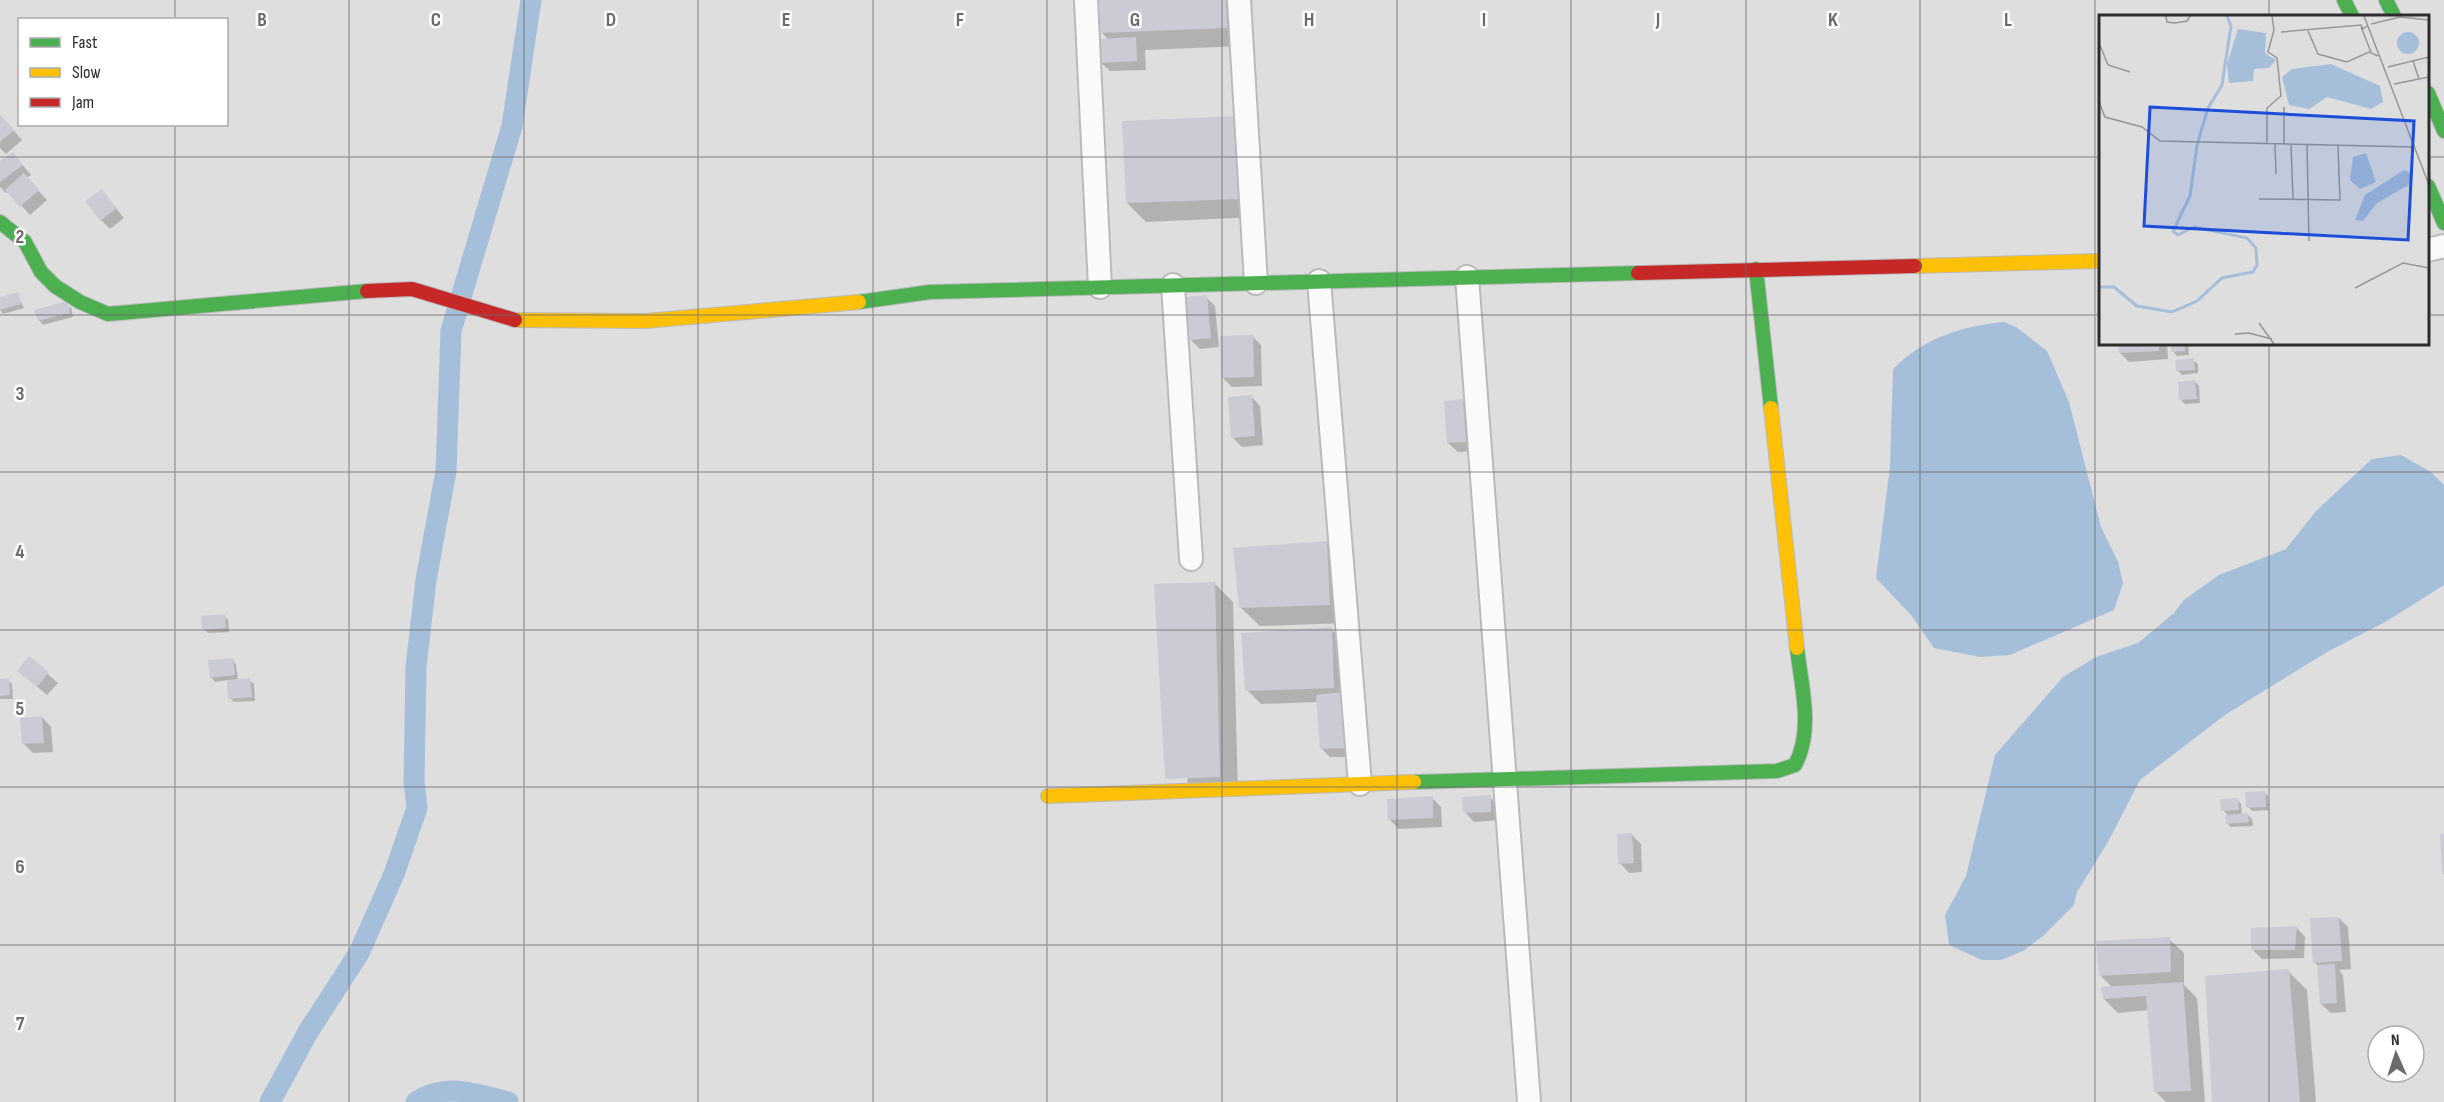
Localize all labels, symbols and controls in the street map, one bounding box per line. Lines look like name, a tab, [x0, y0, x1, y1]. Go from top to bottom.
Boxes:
text: B	[257, 8, 267, 32]
text: C	[431, 8, 441, 32]
text: D	[606, 8, 616, 32]
text: E	[782, 8, 790, 32]
text: F	[956, 8, 964, 32]
text: G	[1130, 8, 1140, 32]
text: H	[1304, 8, 1314, 32]
text: I	[1482, 8, 1486, 32]
text: J	[1655, 8, 1660, 32]
text: K	[1828, 8, 1838, 32]
text: L	[2004, 8, 2012, 32]
inset map	[2099, 15, 2429, 345]
legend	[18, 18, 228, 126]
text: Fast	[72, 32, 98, 53]
text: Slow	[72, 62, 101, 83]
text: Jam	[71, 92, 94, 113]
text: 2	[16, 225, 24, 249]
text: 3	[16, 382, 25, 406]
text: 4	[15, 540, 25, 564]
text: 5	[16, 697, 25, 721]
text: 6	[15, 855, 25, 879]
text: 7	[16, 1012, 25, 1036]
north arrow	[2366, 1024, 2426, 1084]
text: N	[2391, 1031, 2400, 1050]

